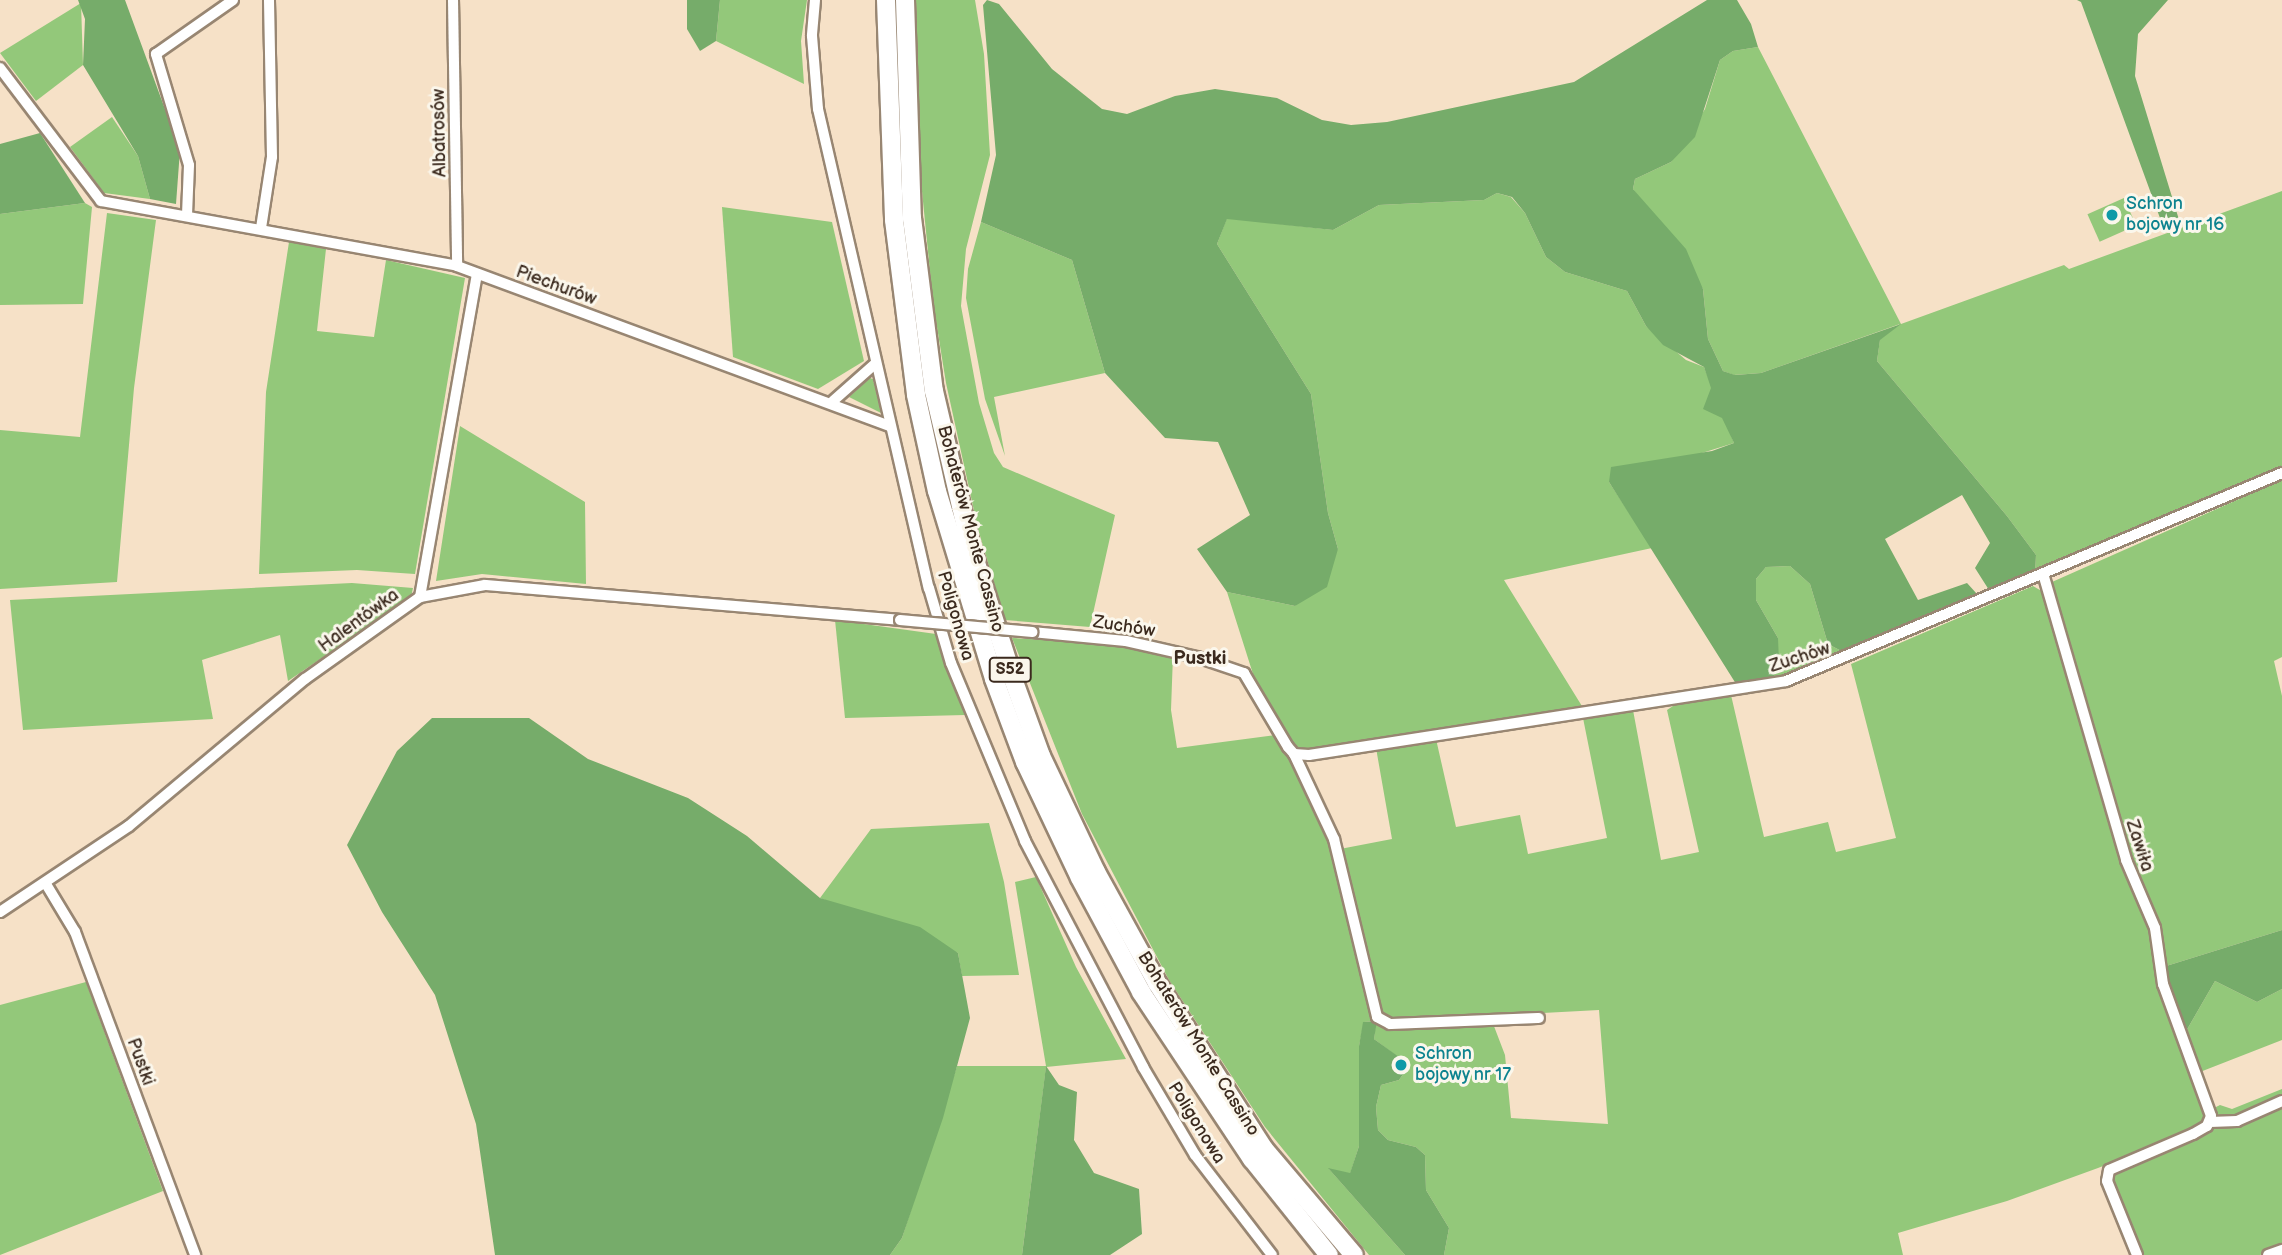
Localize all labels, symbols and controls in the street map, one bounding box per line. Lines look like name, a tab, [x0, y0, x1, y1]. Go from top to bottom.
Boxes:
street label: Albatrosów	[428, 89, 452, 177]
place label: Schron bojowy nr 16	[2126, 194, 2225, 236]
marker: Schron bojowy nr 16	[2104, 207, 2120, 223]
street label: Piechurów	[513, 261, 599, 311]
street label: Bohaterów Monte Cassino	[932, 423, 1008, 635]
street label: Poligonowa	[932, 569, 978, 663]
street label: Halentówka	[315, 585, 403, 657]
street label: Zuchów	[1091, 611, 1157, 643]
street label: Zuchów	[1767, 638, 1833, 678]
district label: Pustki	[1174, 648, 1226, 670]
road number: S52	[987, 657, 1033, 682]
street label: Zawiła	[2121, 817, 2157, 875]
street label: Bohaterów Monte Cassino	[1132, 948, 1264, 1140]
street label: Pustki	[122, 1035, 158, 1089]
place label: Schron bojowy nr 17	[1415, 1044, 1512, 1086]
marker: Schron bojowy nr 17	[1393, 1057, 1409, 1073]
street label: Poligonowa	[1162, 1078, 1230, 1168]

